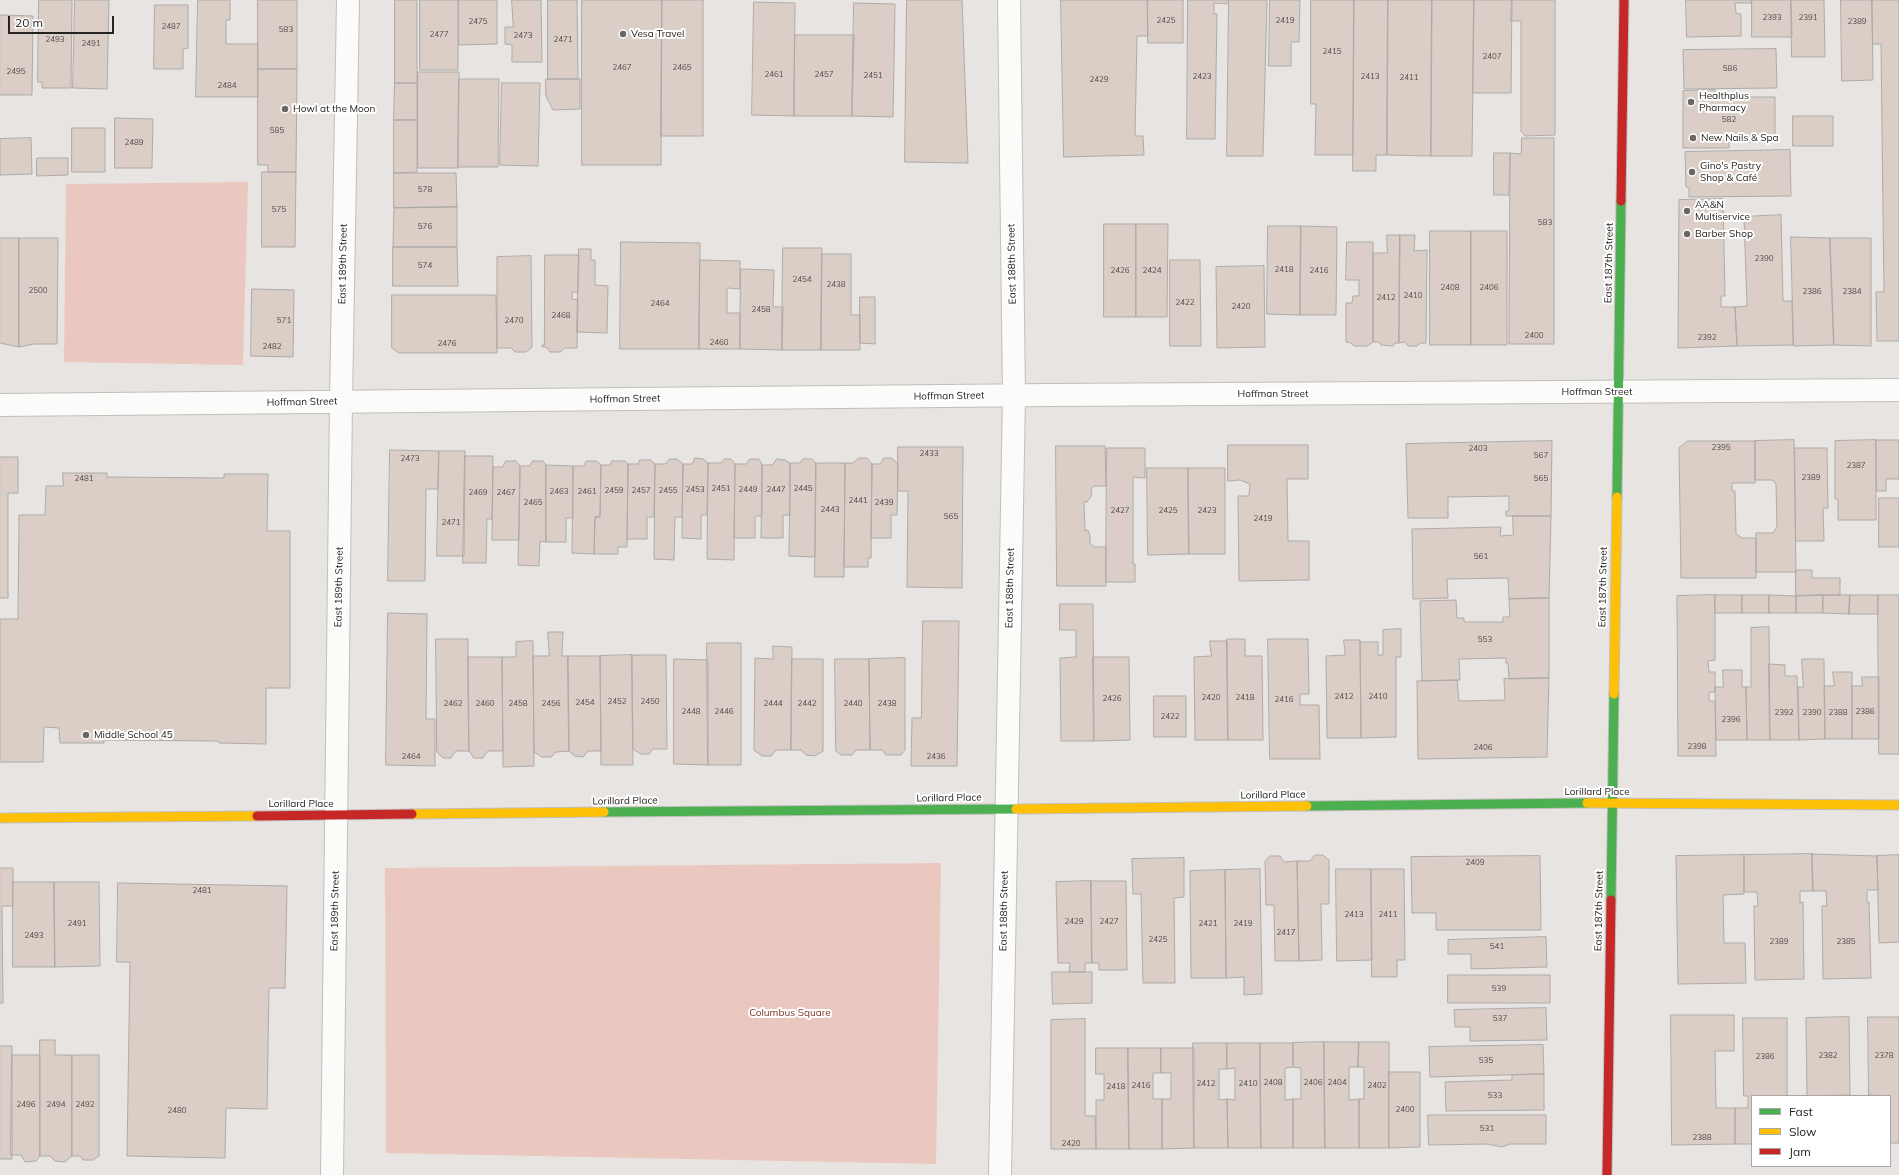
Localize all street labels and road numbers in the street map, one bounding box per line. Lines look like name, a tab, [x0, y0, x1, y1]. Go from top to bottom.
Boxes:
street label: East 187th Street	[1602, 223, 1616, 303]
street label: East 189th Street	[336, 224, 350, 304]
street label: East 188th Street	[1005, 224, 1019, 304]
street label: Hoffman Street	[1562, 386, 1632, 398]
street label: Hoffman Street	[1238, 388, 1308, 400]
street label: Hoffman Street	[913, 389, 985, 403]
street label: Hoffman Street	[589, 392, 661, 406]
street label: Hoffman Street	[266, 395, 338, 409]
street label: East 189th Street	[332, 547, 346, 627]
street label: East 187th Street	[1596, 547, 1610, 627]
street label: East 188th Street	[1003, 548, 1017, 628]
street label: Lorillard Place	[1564, 786, 1630, 798]
street label: Lorillard Place	[1240, 788, 1306, 802]
street label: Lorillard Place	[916, 791, 982, 805]
street label: Lorillard Place	[592, 794, 658, 808]
street label: Lorillard Place	[268, 798, 334, 810]
street label: East 189th Street	[328, 871, 342, 951]
street label: East 188th Street	[997, 871, 1011, 951]
street label: East 187th Street	[1592, 871, 1606, 951]

